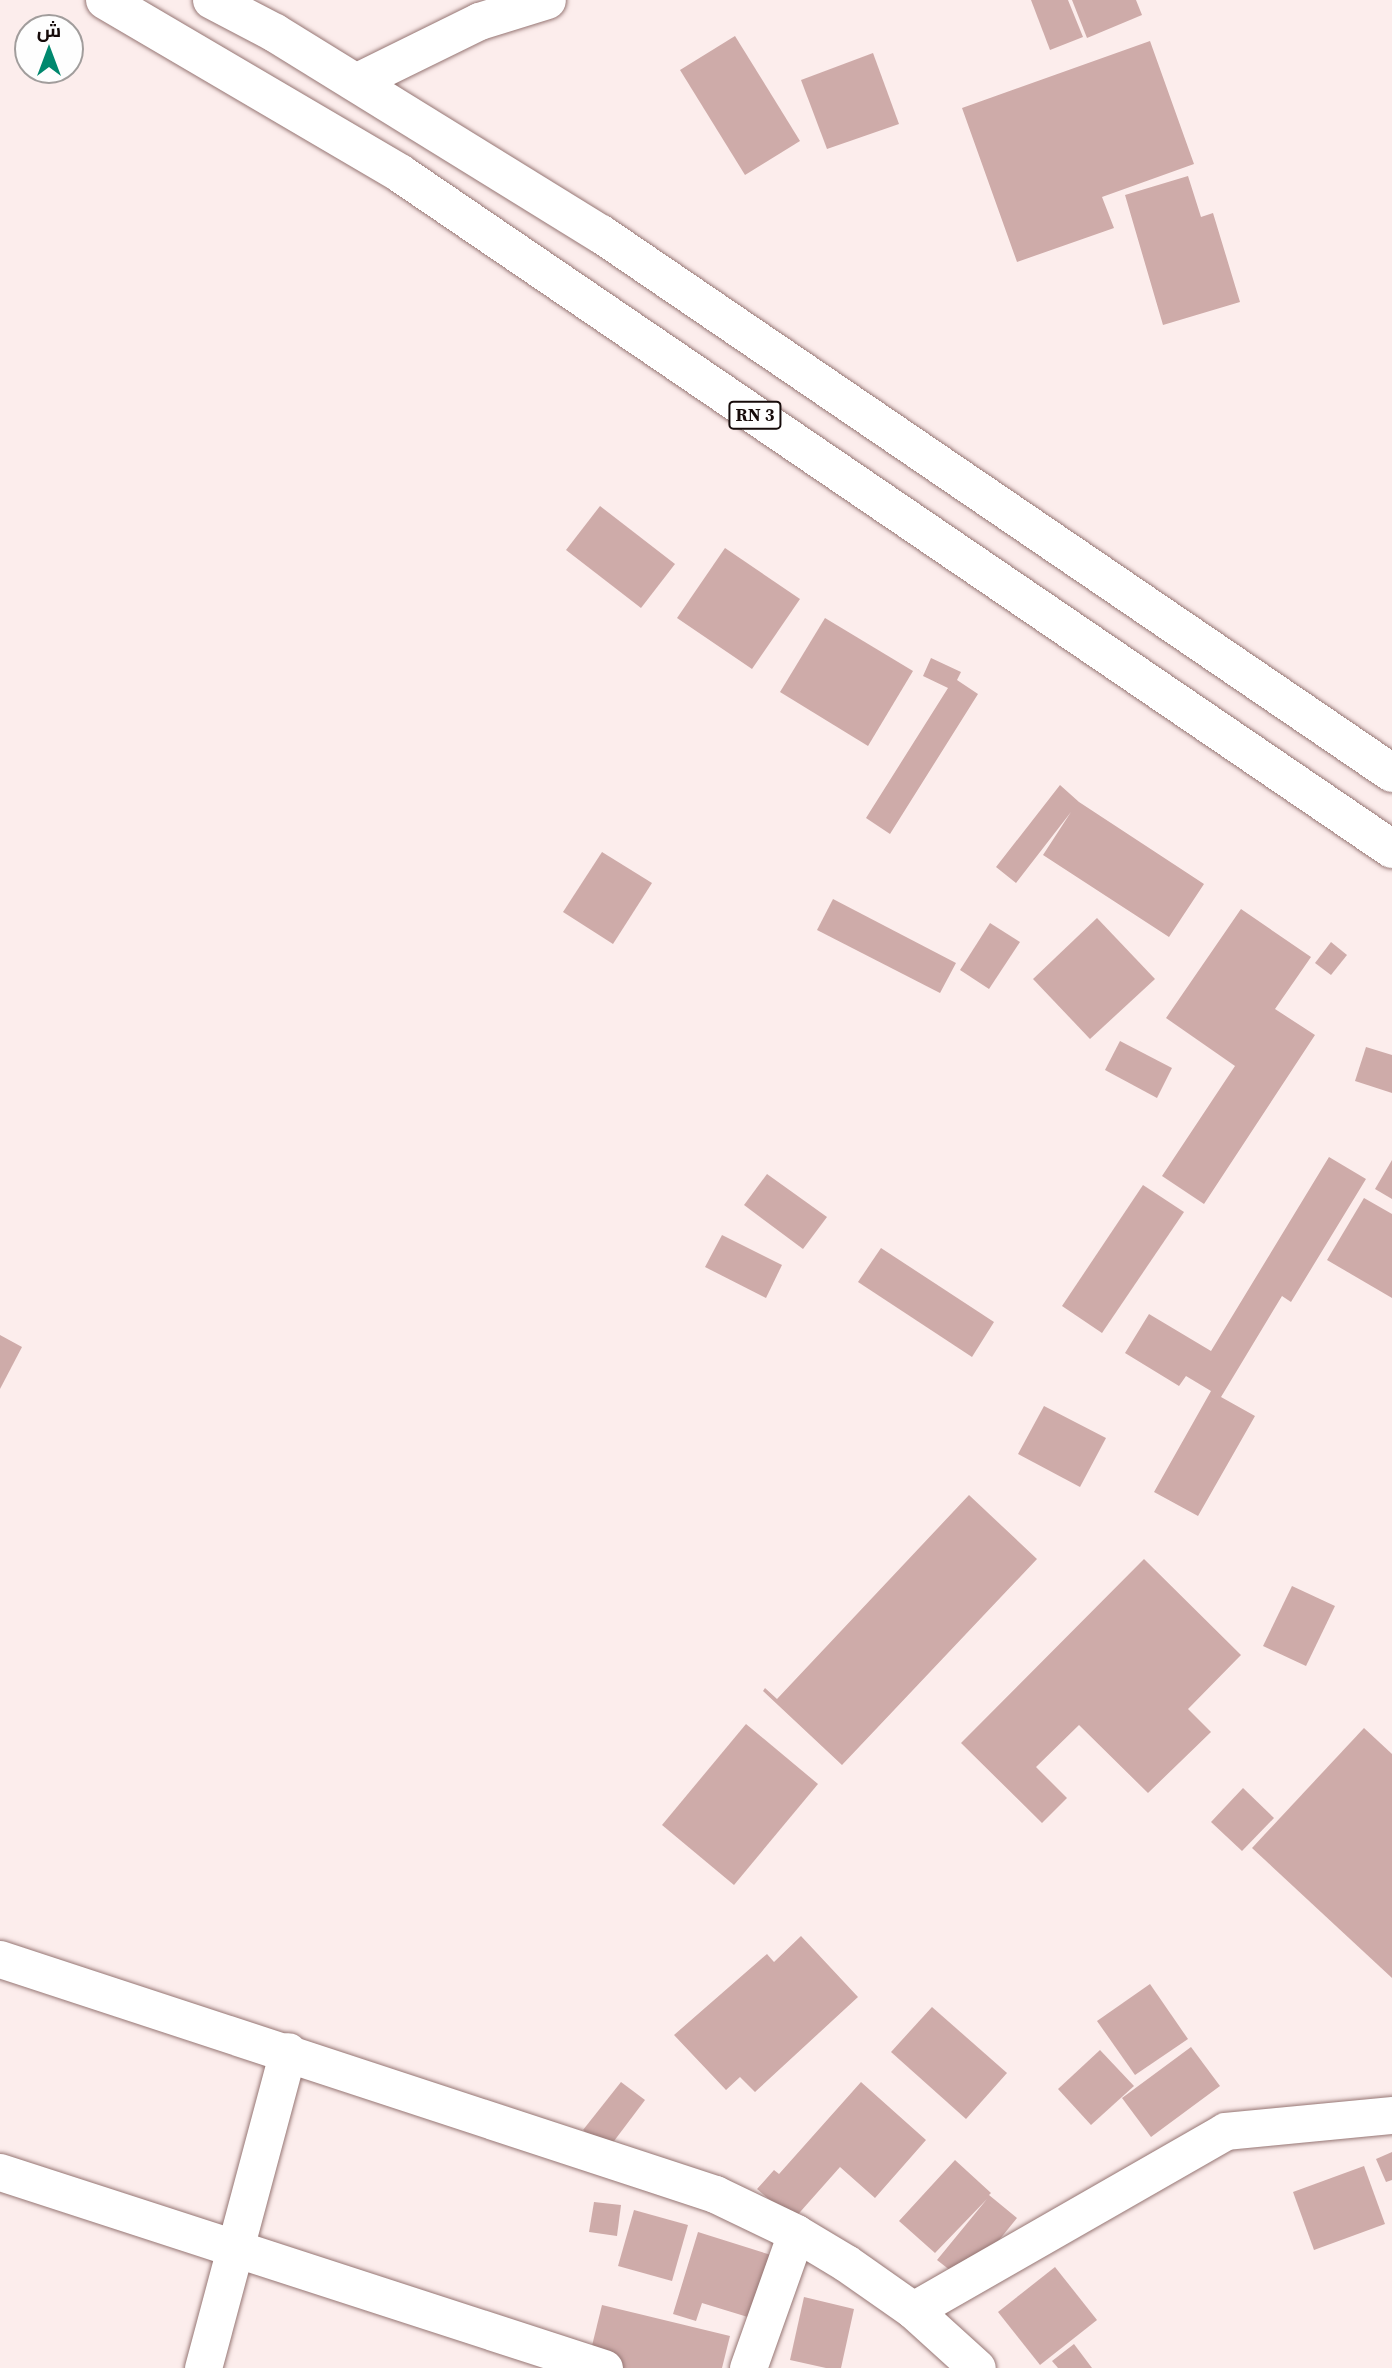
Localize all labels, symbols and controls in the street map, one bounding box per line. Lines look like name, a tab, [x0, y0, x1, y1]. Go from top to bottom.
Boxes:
north arrow	[14, 14, 84, 84]
text: ش	[37, 17, 61, 43]
road number: RN 3	[727, 400, 783, 430]

